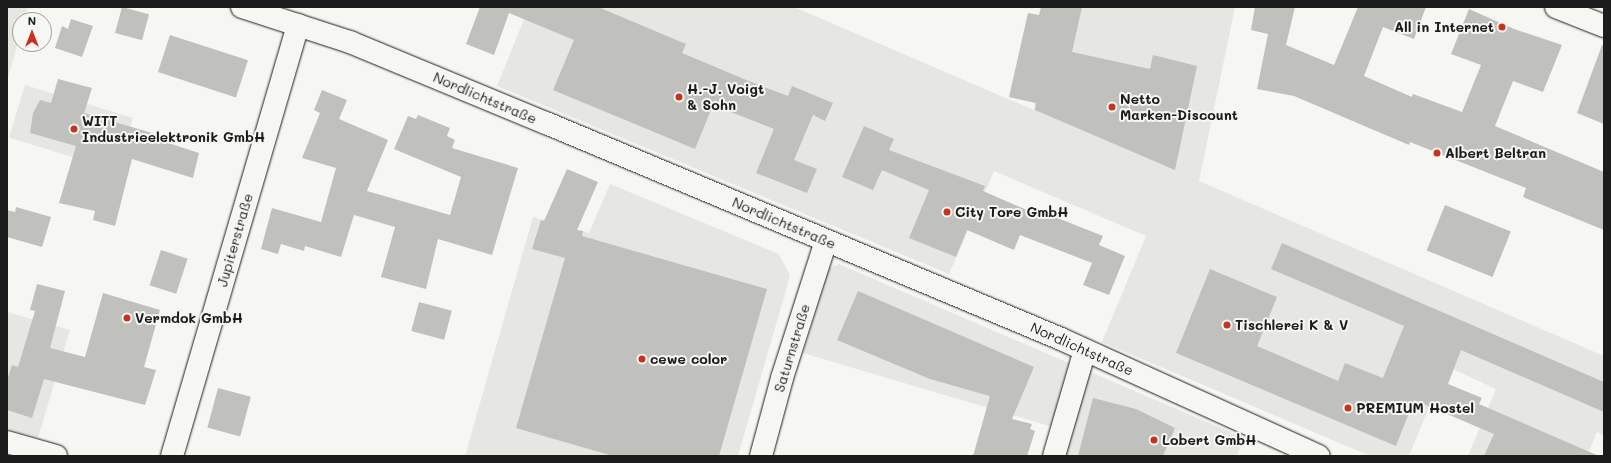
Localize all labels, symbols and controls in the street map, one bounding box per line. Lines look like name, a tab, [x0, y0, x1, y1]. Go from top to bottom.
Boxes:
north arrow	[12, 12, 52, 52]
text: N	[28, 13, 36, 28]
place label: All in Internet	[1394, 19, 1494, 35]
marker: All in Internet	[1497, 22, 1507, 32]
street label: Nordlichtstraße	[431, 69, 539, 127]
place label: H.-J. Voigt & Sohn	[687, 81, 764, 114]
place label: Netto Marken-Discount	[1120, 91, 1238, 124]
marker: H.-J. Voigt & Sohn	[674, 92, 684, 102]
marker: Netto Marken-Discount	[1107, 102, 1117, 112]
place label: WITT Industrieelektronik GmbH	[82, 113, 265, 146]
marker: WITT Industrieelektronik GmbH	[69, 124, 79, 134]
place label: Albert Beltran	[1445, 145, 1546, 161]
marker: Albert Beltran	[1432, 148, 1442, 158]
street label: Jupiterstraße	[214, 191, 256, 289]
street label: Nordlichtstraße	[730, 194, 838, 252]
place label: City Tore GmbH	[955, 204, 1068, 220]
marker: City Tore GmbH	[942, 207, 952, 217]
street label: Saturnstraße	[771, 302, 813, 394]
place label: Vermdok GmbH	[135, 310, 243, 326]
marker: Vermdok GmbH	[122, 313, 132, 323]
place label: Tischlerei K & V	[1235, 317, 1348, 333]
street label: Nordlichtstraße	[1028, 319, 1136, 379]
marker: Tischlerei K & V	[1222, 320, 1232, 330]
place label: cewe color	[650, 351, 727, 367]
marker: cewe color	[637, 354, 647, 364]
place label: PREMIUM Hostel	[1356, 400, 1474, 416]
marker: PREMIUM Hostel	[1343, 403, 1353, 413]
place label: Lobert GmbH	[1162, 432, 1256, 448]
marker: Lobert GmbH	[1149, 435, 1159, 445]

